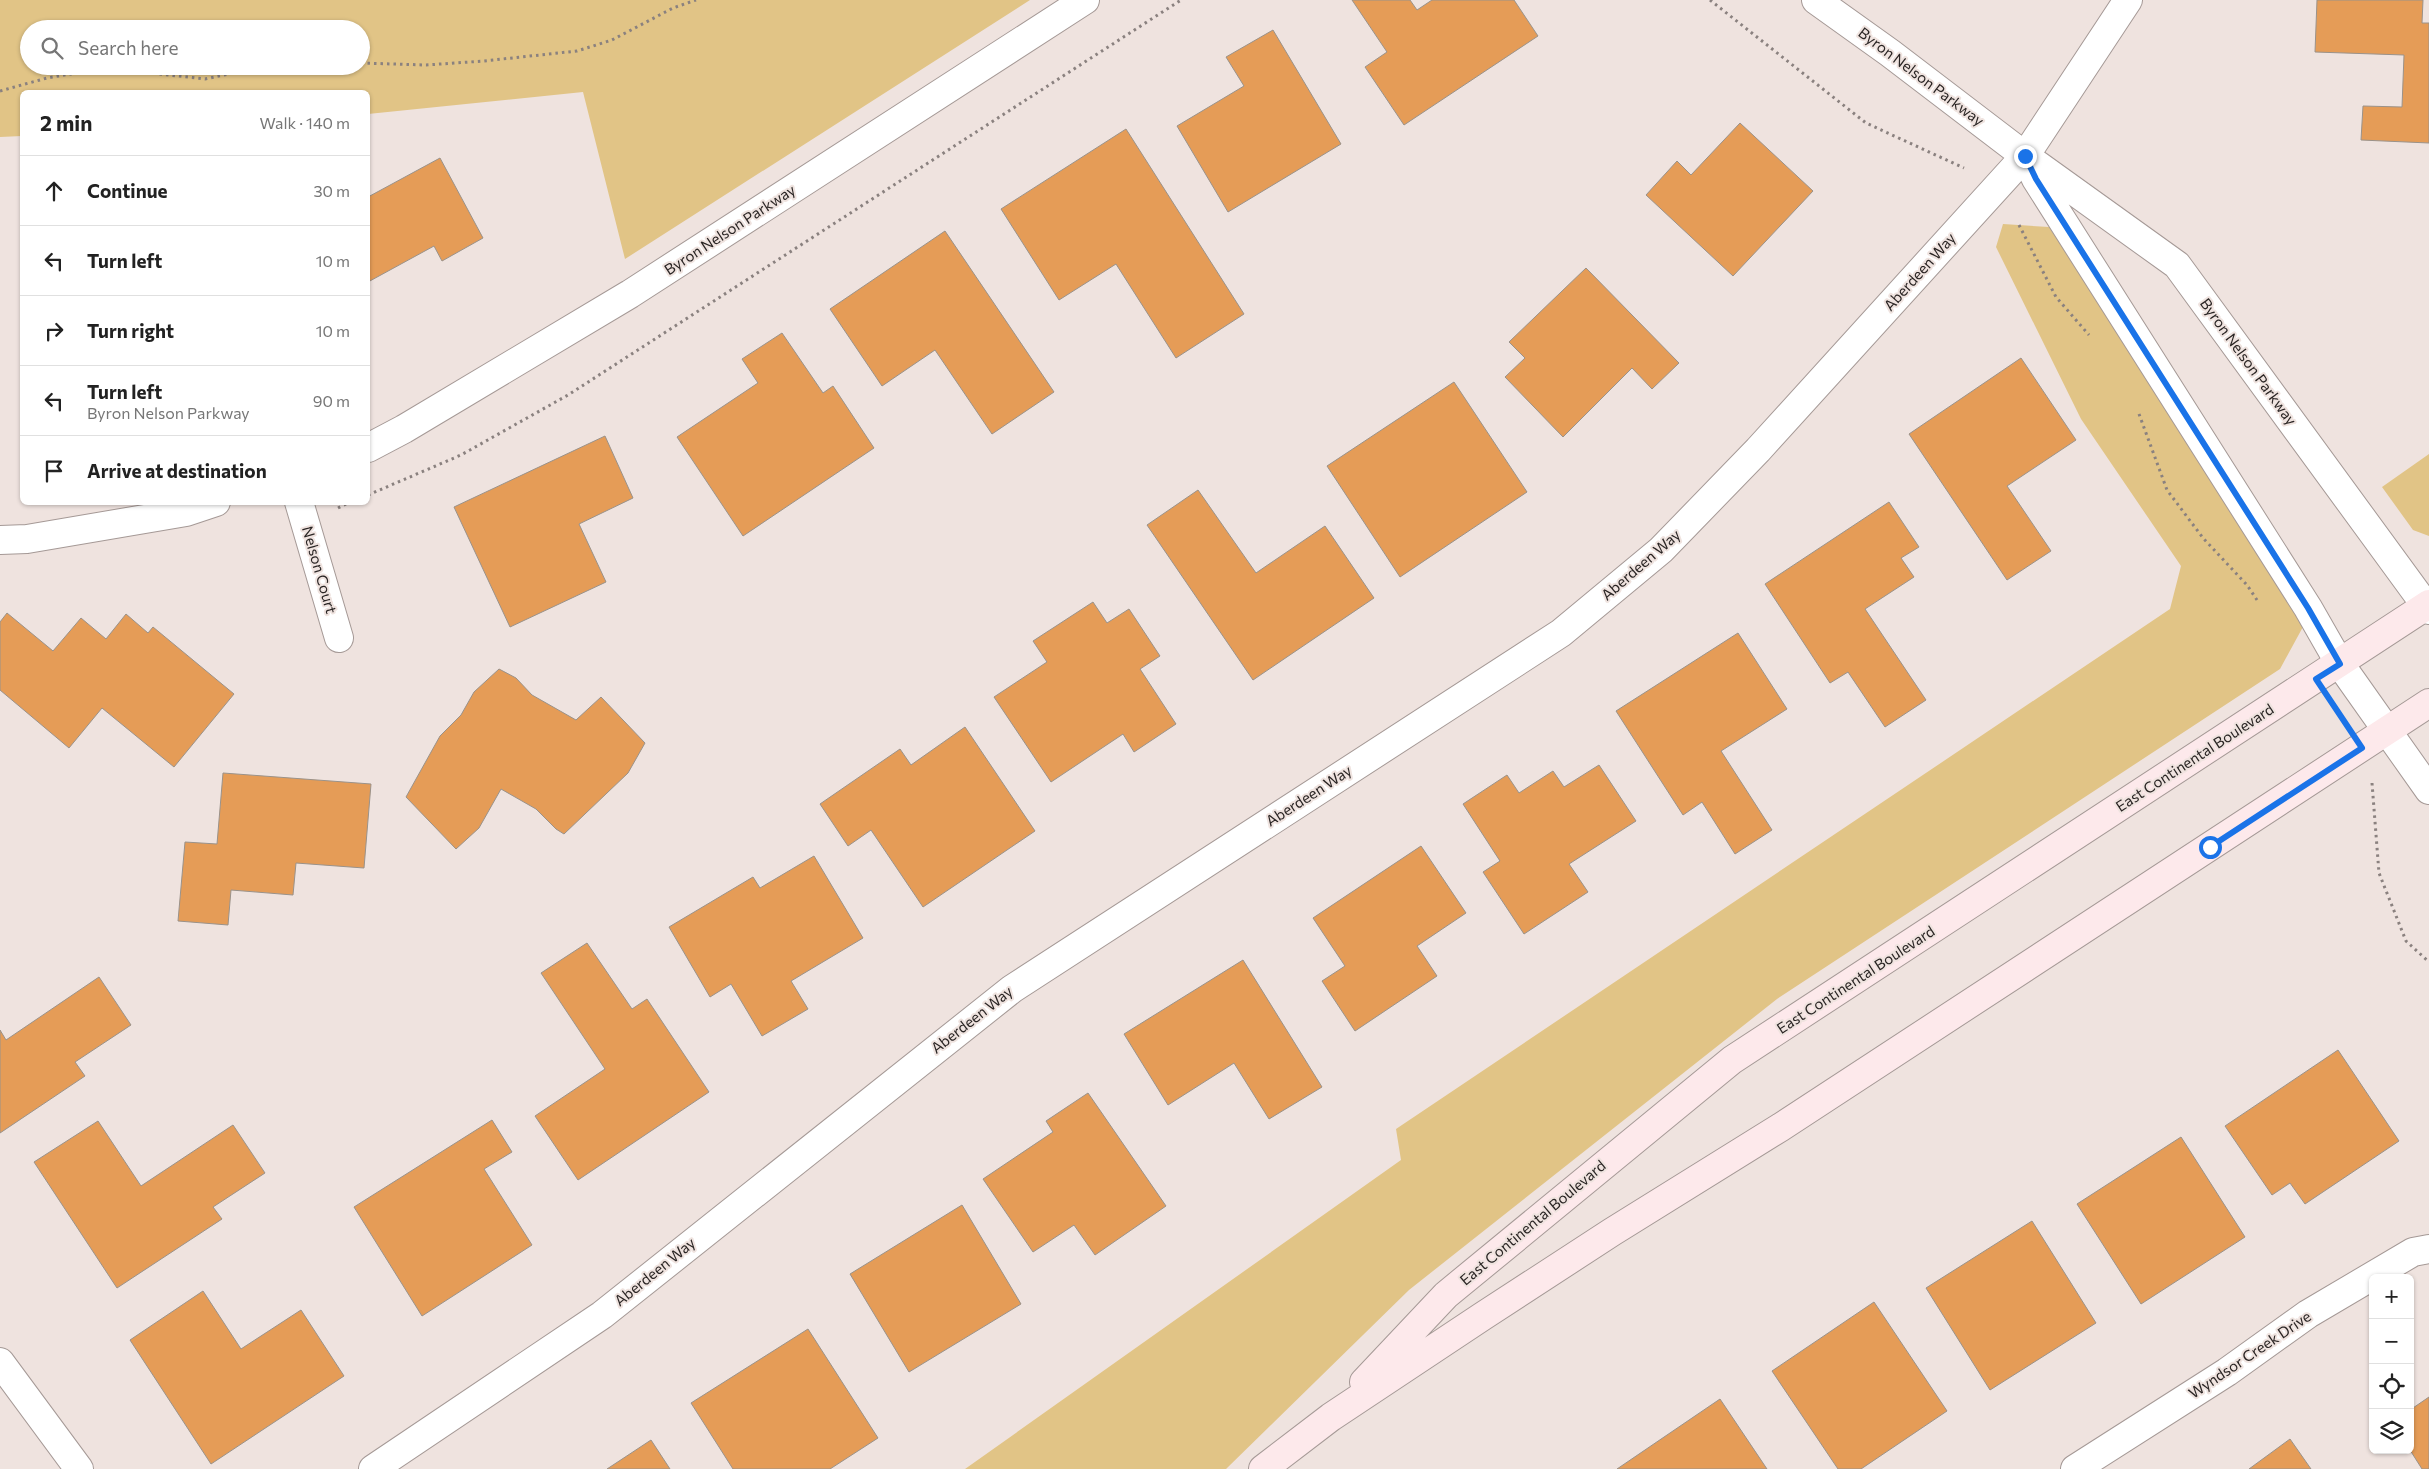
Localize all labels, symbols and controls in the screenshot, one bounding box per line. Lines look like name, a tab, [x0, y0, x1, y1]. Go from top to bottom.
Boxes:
search box	[20, 20, 370, 75]
street label: Byron Nelson Parkway	[1855, 23, 1988, 129]
icon: search	[38, 34, 66, 62]
text: Search here	[78, 36, 178, 59]
text: 2 min	[40, 110, 92, 135]
text: Walk · 140 m	[260, 113, 350, 132]
route end	[2014, 145, 2037, 168]
icon: ahead	[40, 177, 68, 205]
text: Continue	[87, 179, 167, 202]
street label: Byron Nelson Parkway	[661, 180, 798, 278]
text: 30 m	[313, 181, 350, 200]
street label: Aberdeen Way	[1880, 228, 1959, 314]
icon: left	[40, 247, 68, 275]
text: Turn left	[87, 249, 162, 272]
text: 10 m	[316, 251, 350, 270]
street label: Byron Nelson Parkway	[2197, 294, 2301, 429]
icon: right	[40, 317, 68, 345]
text: Turn right	[87, 319, 174, 342]
text: 10 m	[316, 321, 350, 340]
text: Turn left	[87, 380, 162, 403]
icon: left	[40, 387, 68, 415]
text: 90 m	[313, 391, 350, 410]
text: Byron Nelson Parkway	[87, 403, 250, 422]
icon: arrive	[40, 457, 68, 485]
text: Arrive at destination	[87, 459, 267, 482]
street label: Nelson Court	[299, 524, 341, 615]
street label: Aberdeen Way	[1597, 525, 1684, 603]
street label: East Continental Boulevard	[2112, 699, 2277, 815]
street label: Aberdeen Way	[1262, 761, 1355, 830]
route start	[2199, 836, 2222, 859]
street label: East Continental Boulevard	[1773, 921, 1938, 1037]
street label: Aberdeen Way	[927, 982, 1016, 1057]
street label: East Continental Boulevard	[1456, 1156, 1609, 1288]
street label: Aberdeen Way	[610, 1233, 699, 1309]
map controls	[2369, 1274, 2414, 1454]
button: +	[2369, 1274, 2414, 1319]
street label: Wyndsor Creek Drive	[2185, 1307, 2314, 1402]
button: −	[2369, 1319, 2414, 1364]
button: locate	[2369, 1364, 2414, 1409]
button: layers	[2369, 1409, 2414, 1454]

